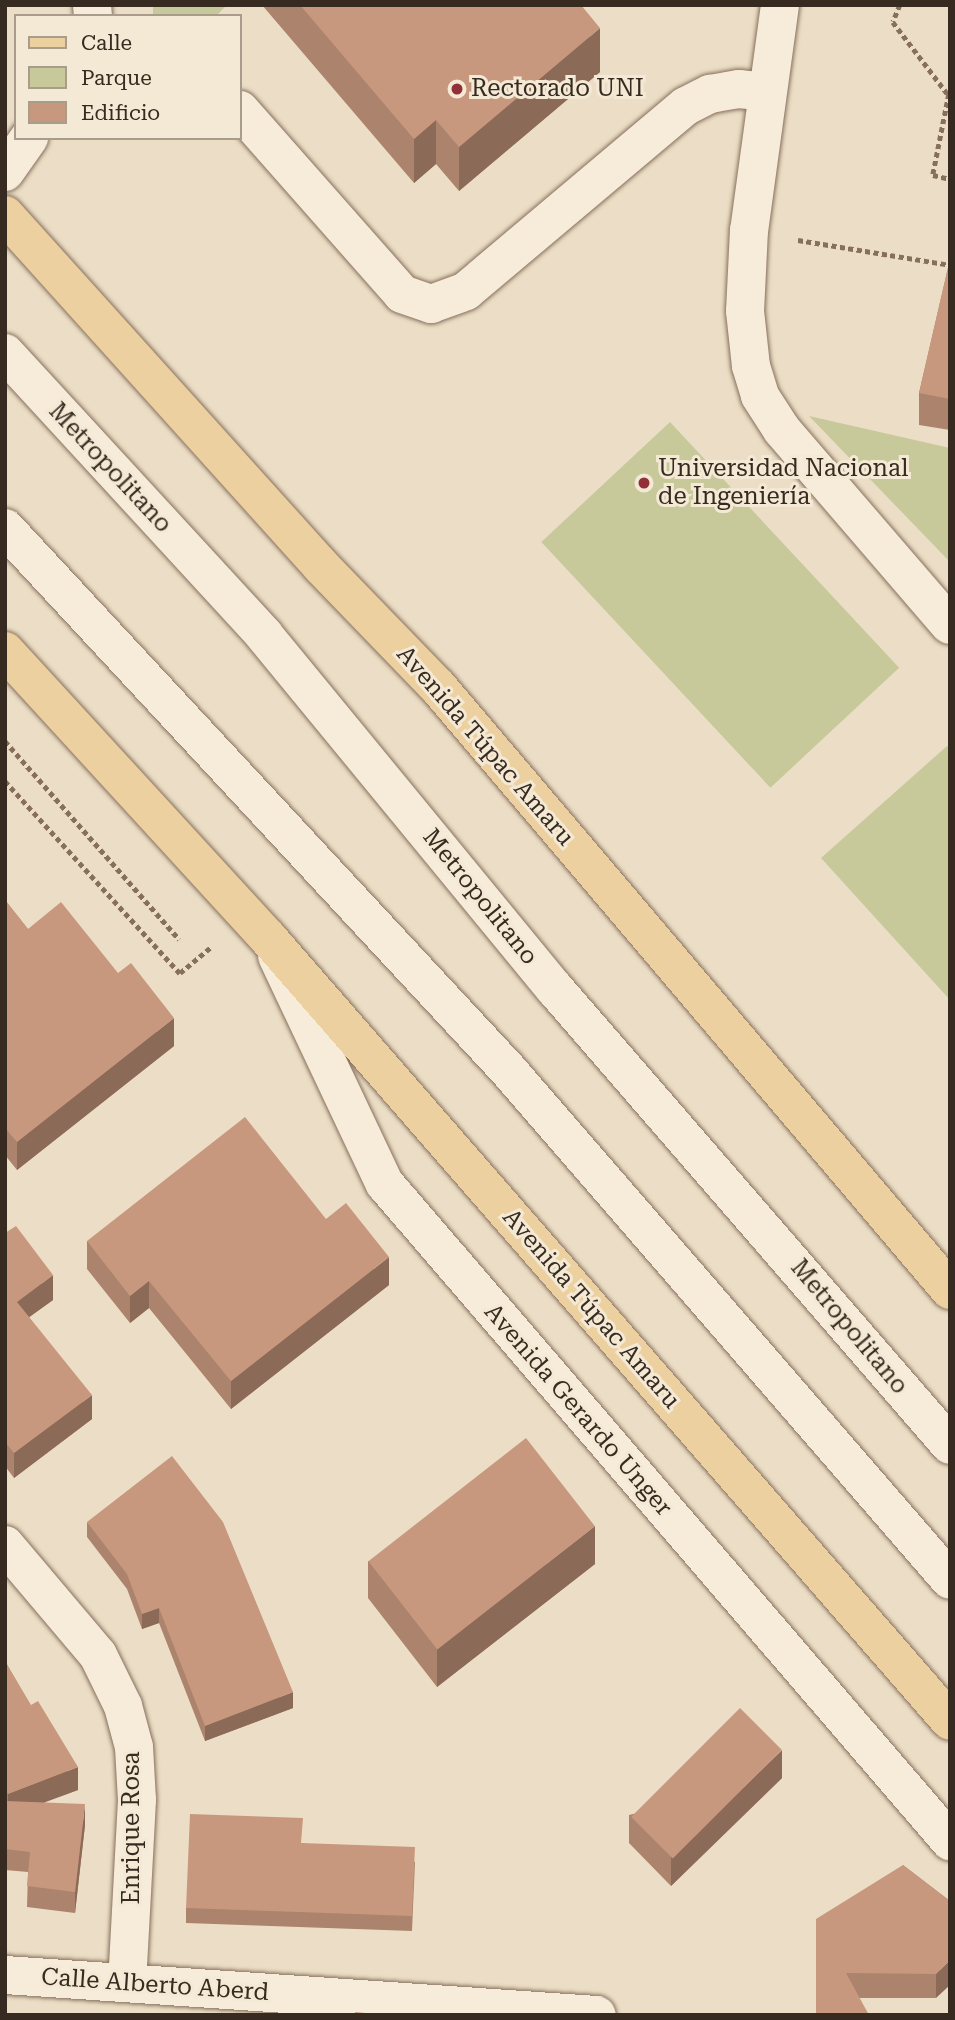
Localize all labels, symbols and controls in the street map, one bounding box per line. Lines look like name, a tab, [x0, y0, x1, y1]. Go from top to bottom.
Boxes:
legend	[14, 14, 242, 140]
text: Calle	[81, 31, 132, 55]
text: Parque	[81, 66, 152, 90]
place label: Rectorado UNI	[471, 75, 644, 103]
marker: Rectorado UNI	[449, 81, 465, 97]
text: Edificio	[81, 101, 160, 125]
street label: Metropolitano	[43, 397, 177, 539]
place label: Universidad Nacional de Ingeniería	[658, 455, 908, 511]
marker: Universidad Nacional de Ingeniería	[636, 475, 652, 491]
street label: Avenida Túpac Amaru	[390, 640, 580, 852]
street label: Metropolitano	[416, 823, 544, 971]
street label: Avenida Túpac Amaru	[496, 1203, 686, 1415]
street label: Metropolitano	[784, 1254, 914, 1400]
street label: Avenida Gerardo Unger	[478, 1298, 678, 1522]
street label: Enrique Rosa	[118, 1751, 146, 1905]
street label: Calle Alberto Aberd	[40, 1963, 270, 2007]

